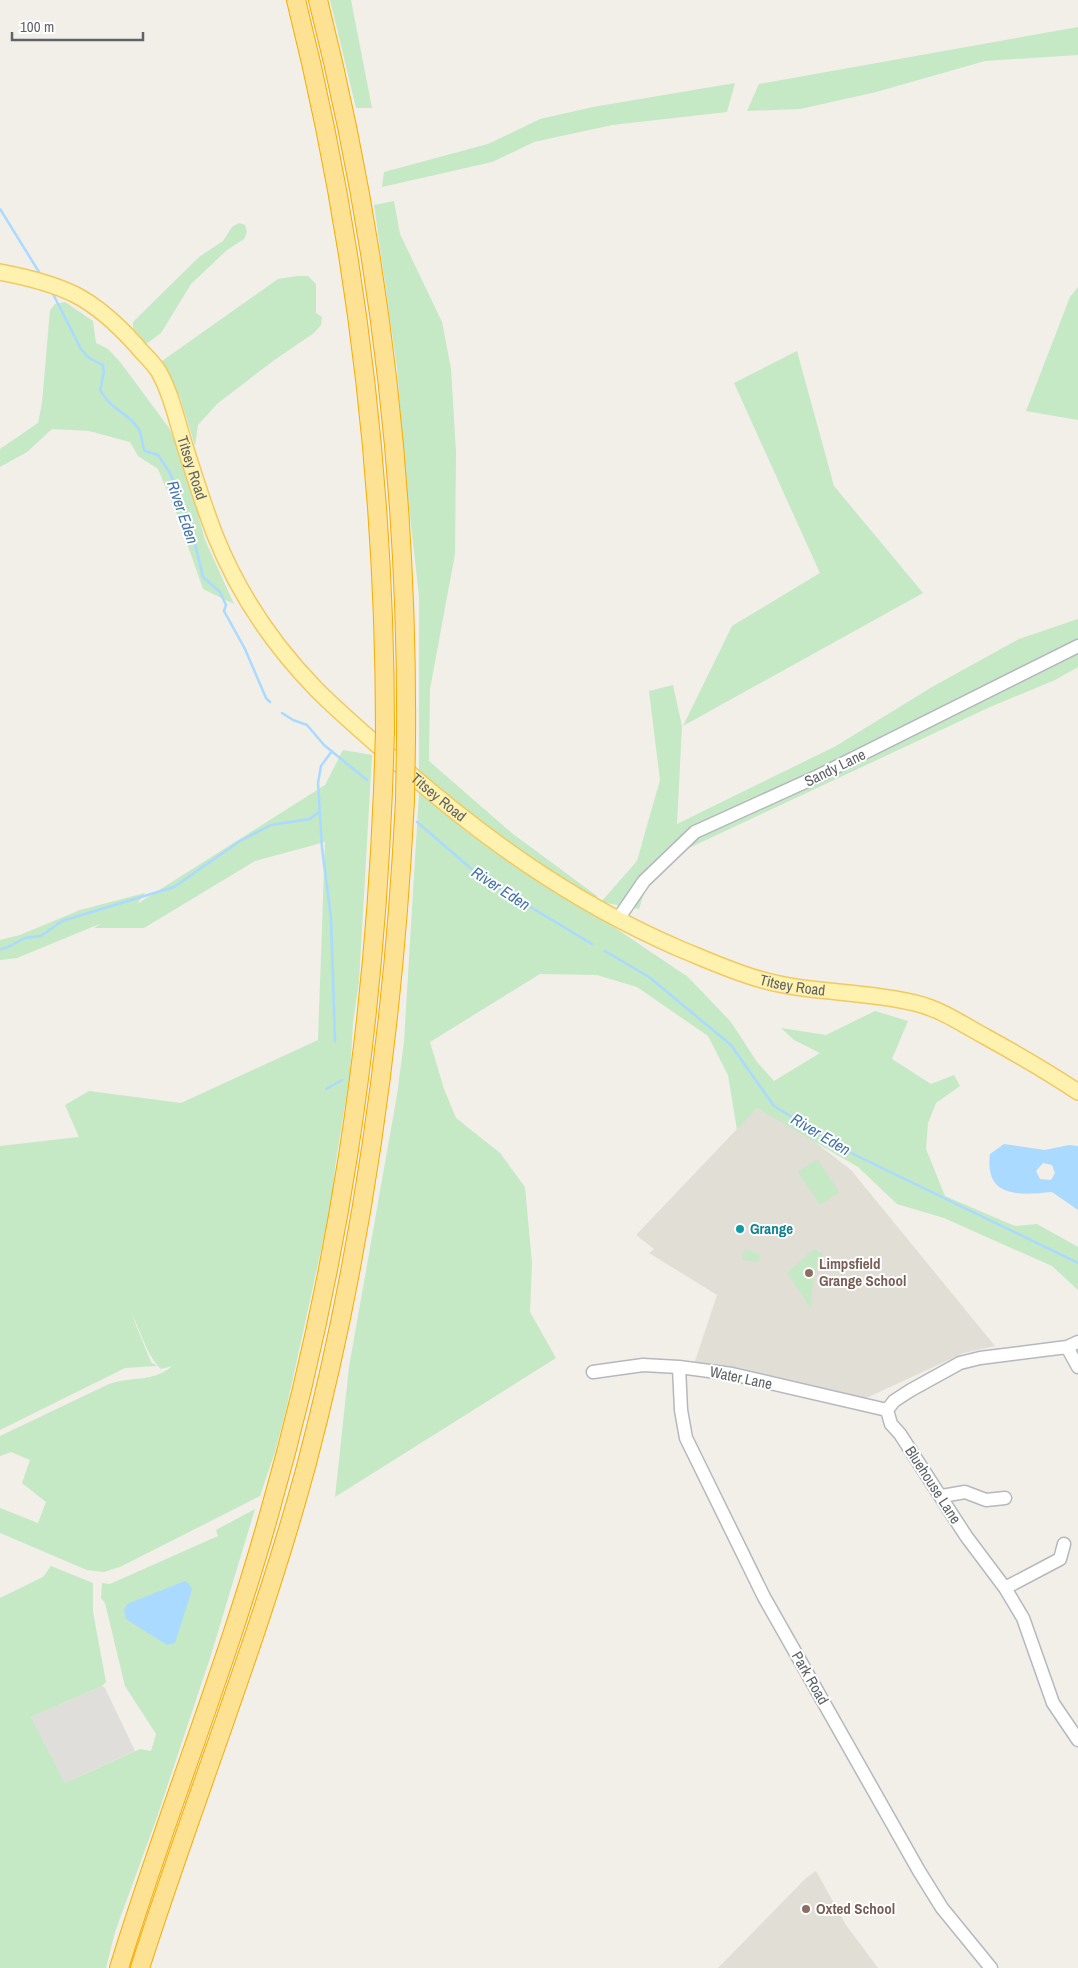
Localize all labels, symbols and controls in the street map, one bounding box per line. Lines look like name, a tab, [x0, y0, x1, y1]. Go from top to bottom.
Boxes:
scale bar	[12, 10, 144, 42]
text: 100 m	[20, 16, 54, 37]
street label: Titsey Road	[172, 433, 212, 502]
water label: River Eden	[162, 477, 204, 547]
street label: Sandy Lane	[801, 744, 869, 791]
street label: Titsey Road	[406, 768, 471, 826]
water label: River Eden	[467, 861, 535, 915]
street label: Titsey Road	[758, 969, 826, 1001]
water label: River Eden	[787, 1108, 855, 1160]
place label: Grange	[750, 1218, 793, 1239]
marker: Grange	[734, 1223, 746, 1235]
place label: Limpsfield Grange School	[819, 1253, 907, 1291]
marker: Limpsfield Grange School	[803, 1267, 815, 1279]
street label: Water Lane	[708, 1361, 774, 1394]
street label: Bluehouse Lane	[900, 1442, 967, 1528]
street label: Park Road	[787, 1647, 834, 1708]
place label: Oxted School	[816, 1898, 895, 1919]
marker: Oxted School	[800, 1903, 812, 1915]

